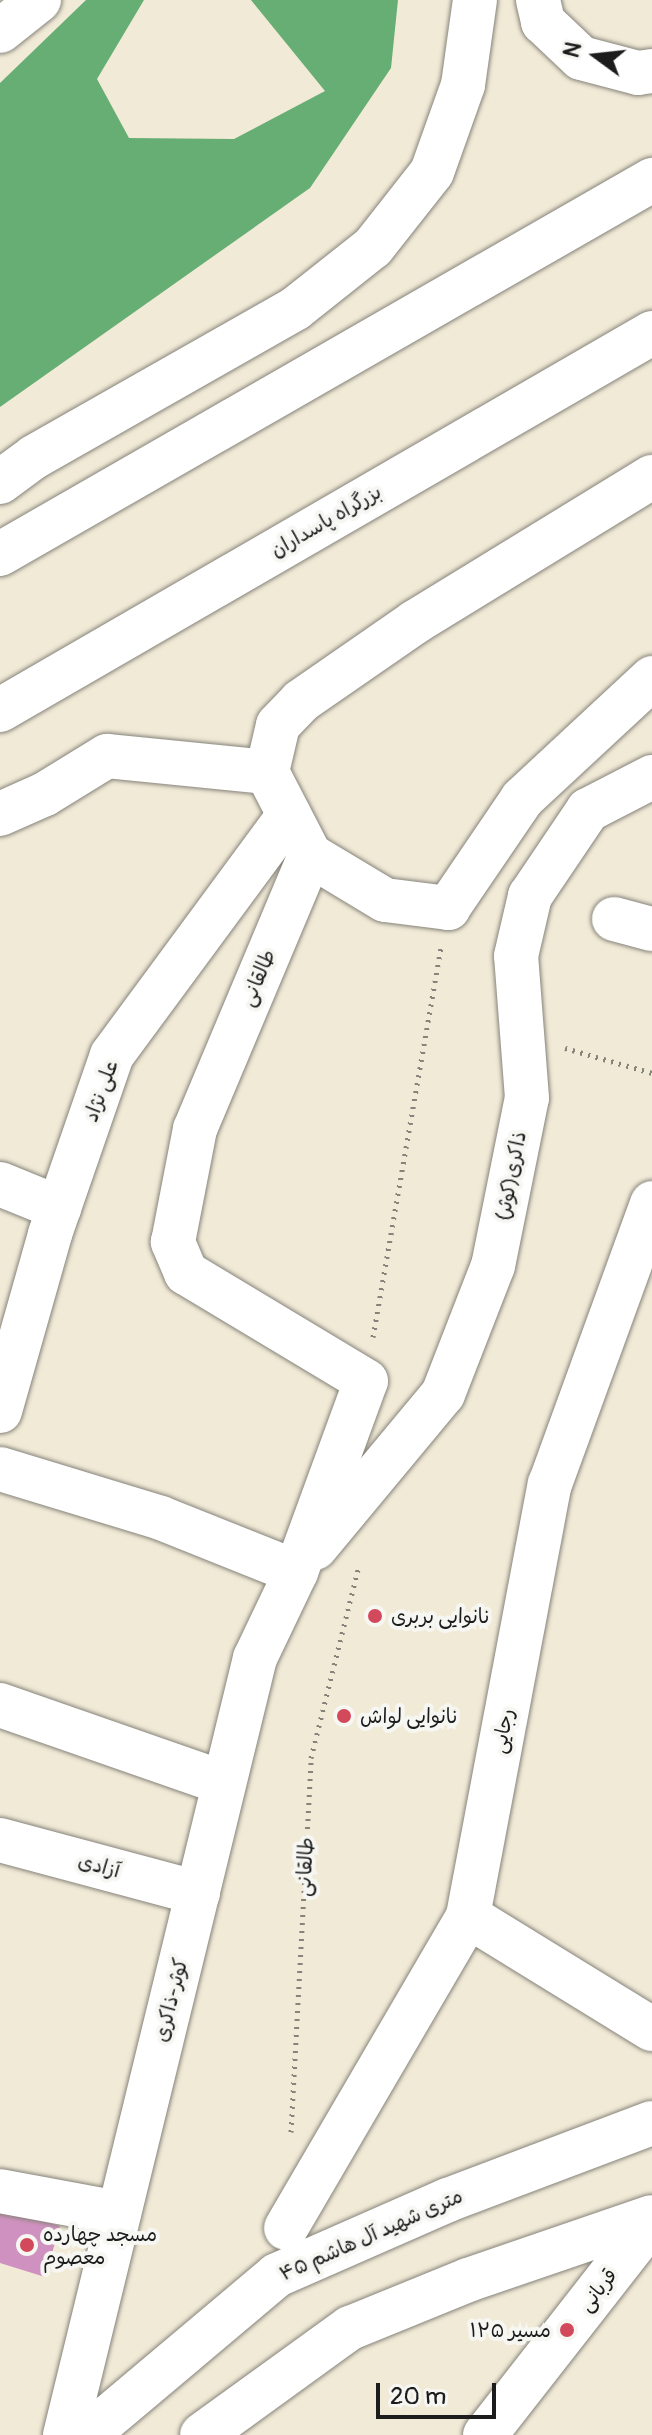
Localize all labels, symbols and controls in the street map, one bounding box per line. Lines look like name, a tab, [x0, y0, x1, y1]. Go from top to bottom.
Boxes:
north arrow	[556, 16, 636, 96]
text: N	[557, 39, 588, 61]
street label: بزرگراه پاسداران	[266, 480, 386, 562]
street label: طالقانی	[235, 946, 281, 1010]
street label: علی نژاد	[79, 1057, 123, 1125]
street label: ذاکری(کوثر)	[491, 1129, 531, 1223]
place label: نانوایی بربری	[391, 1604, 490, 1628]
marker: نانوایی بربری	[366, 1607, 384, 1625]
place label: نانوایی لواش	[360, 1704, 458, 1728]
marker: نانوایی لواش	[335, 1707, 353, 1725]
street label: رجایی	[487, 1707, 519, 1755]
street label: طالقانی	[291, 1837, 319, 1897]
street label: آزادی	[75, 1849, 123, 1883]
street label: کوثر-ذاکری	[149, 1956, 193, 2044]
street label: ۴۵ متری شهید آل هاشم	[276, 2184, 466, 2286]
place label: مسجد چهارده معصوم	[43, 2222, 157, 2269]
marker: مسجد چهارده معصوم	[18, 2236, 36, 2254]
street label: قربانی	[574, 2264, 622, 2316]
place label: مسیر ۱۲۵	[470, 2318, 551, 2342]
marker: مسیر ۱۲۵	[558, 2321, 576, 2339]
scale bar	[380, 2367, 500, 2417]
text: 20 m	[390, 2382, 446, 2411]

